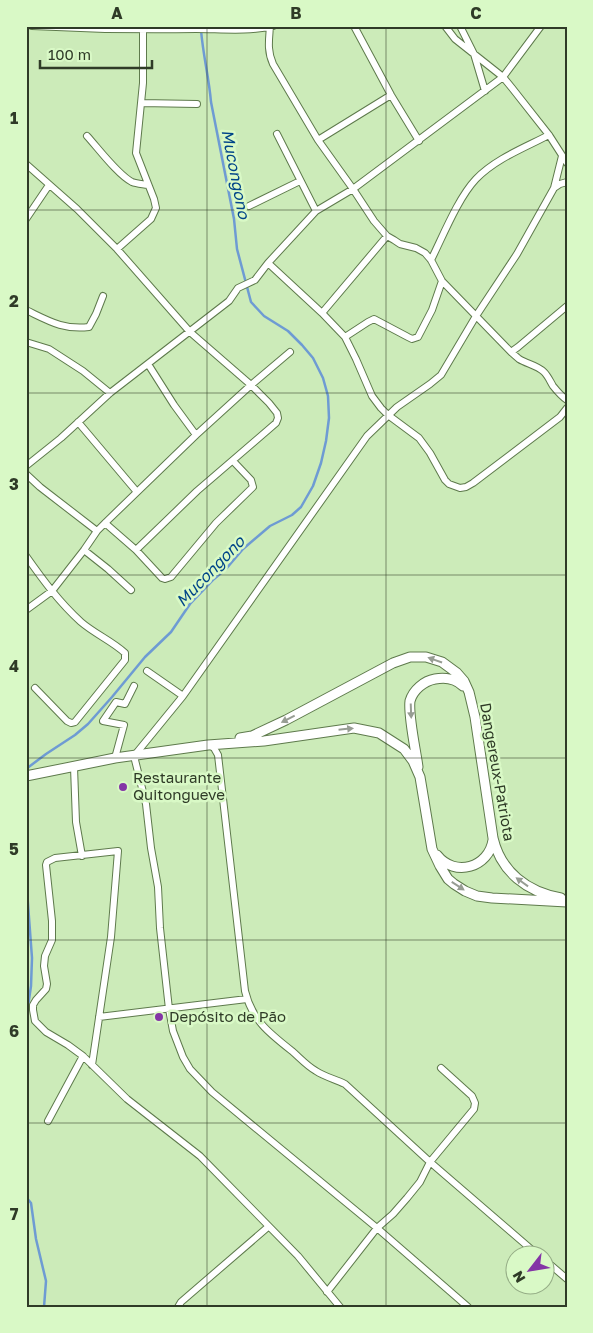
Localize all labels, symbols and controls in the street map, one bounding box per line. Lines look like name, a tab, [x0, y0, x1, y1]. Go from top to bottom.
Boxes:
text: A	[111, 3, 123, 23]
text: B	[290, 3, 302, 23]
text: C	[470, 3, 482, 23]
scale bar	[40, 38, 152, 70]
text: 100 m	[48, 45, 91, 63]
text: 1	[10, 108, 18, 128]
water label: Mucongono	[218, 128, 255, 222]
text: 2	[9, 291, 19, 311]
text: 3	[9, 474, 19, 494]
water label: Mucongono	[171, 531, 250, 610]
text: 4	[9, 656, 19, 676]
one-way arrow	[427, 656, 442, 664]
street label: Dangereux-Patriota	[477, 701, 519, 842]
one-way arrow	[407, 704, 415, 720]
one-way arrow	[281, 715, 295, 723]
one-way arrow	[338, 725, 354, 733]
place label: Restaurante Quitongueve	[133, 768, 225, 803]
marker: Restaurante Quitongueve	[117, 781, 129, 793]
text: 5	[9, 839, 19, 859]
one-way arrow	[515, 877, 529, 887]
one-way arrow	[451, 881, 465, 891]
place label: Depósito de Pão	[169, 1007, 286, 1025]
marker: Depósito de Pão	[153, 1011, 165, 1023]
text: 6	[9, 1021, 19, 1041]
text: 7	[10, 1204, 19, 1224]
north arrow	[506, 1246, 556, 1296]
text: N	[508, 1268, 528, 1286]

